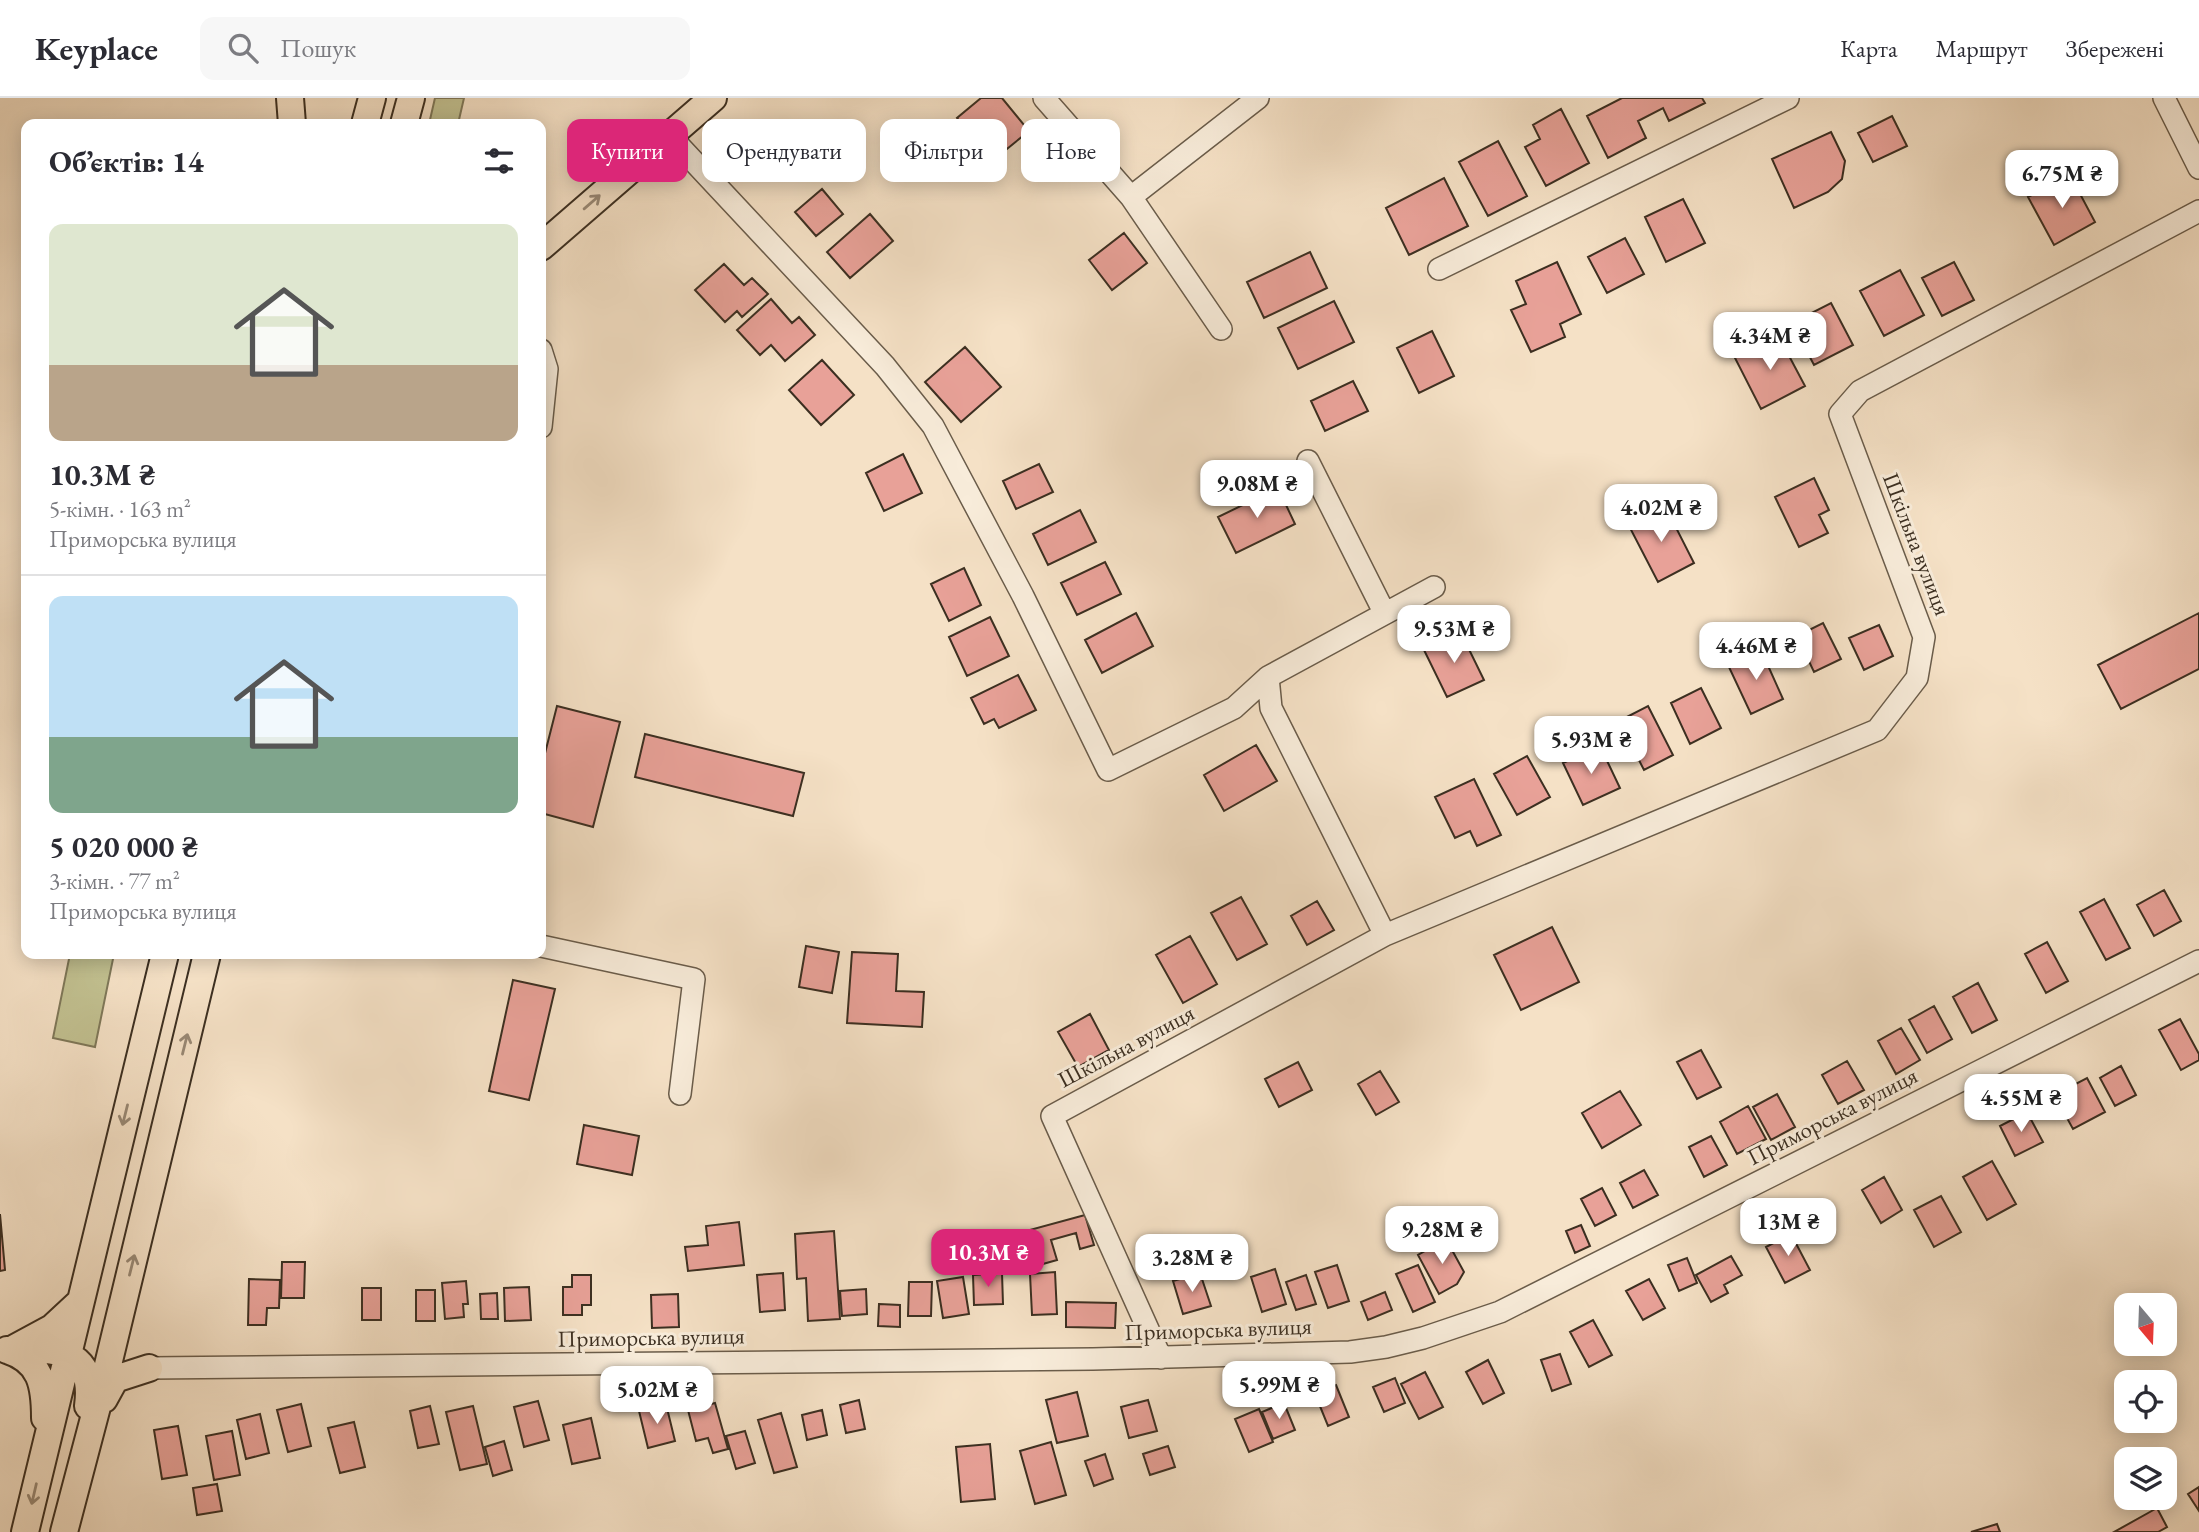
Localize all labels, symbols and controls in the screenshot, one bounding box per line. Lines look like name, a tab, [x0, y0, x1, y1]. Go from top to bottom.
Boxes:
search box	[200, 17, 690, 80]
text: Keyplace	[35, 27, 158, 70]
icon: search	[224, 29, 262, 67]
text: Пошук	[280, 31, 356, 65]
text: Карта	[1840, 33, 1898, 64]
text: Маршрут	[1936, 33, 2028, 64]
text: Збережені	[2066, 33, 2164, 64]
chip: Купити	[567, 119, 688, 182]
chip: Орендувати	[702, 119, 866, 182]
chip: Фільтри	[880, 119, 1007, 182]
chip: Нове	[1021, 119, 1120, 182]
text: Об’єктів: 14	[49, 142, 204, 181]
icon: filters	[480, 142, 518, 180]
pin: 6.75M ₴	[1997, 150, 2127, 210]
text: 6.75M ₴	[2021, 158, 2103, 188]
one-way arrow	[583, 194, 601, 210]
icon: home	[221, 269, 347, 395]
pin: 4.34M ₴	[1705, 313, 1835, 372]
text: 4.34M ₴	[1729, 320, 1811, 350]
text: 10.3M ₴	[49, 455, 155, 494]
pin: 9.08M ₴	[1192, 460, 1322, 520]
text: 9.08M ₴	[1216, 468, 1298, 498]
street label: Шкільна вулиця	[1876, 468, 1958, 620]
pin: 4.02M ₴	[1596, 484, 1726, 544]
text: 4.02M ₴	[1620, 492, 1702, 522]
text: 5-кімн. · 163 m²	[49, 494, 191, 524]
text: Приморська вулиця	[49, 524, 236, 554]
pin: 9.53M ₴	[1389, 606, 1519, 665]
text: 9.53M ₴	[1413, 613, 1495, 643]
pin: 4.46M ₴	[1691, 622, 1821, 682]
text: 4.46M ₴	[1715, 630, 1797, 660]
icon: home	[221, 641, 347, 767]
pin: 5.93M ₴	[1526, 716, 1656, 776]
text: 5.93M ₴	[1550, 724, 1632, 754]
text: 5 020 000 ₴	[49, 827, 198, 866]
text: 3-кімн. · 77 m²	[49, 866, 180, 896]
text: Приморська вулиця	[49, 896, 236, 926]
street label: Шкільна вулиця	[1053, 997, 1199, 1095]
one-way arrow	[179, 1033, 192, 1056]
street label: Приморська вулиця	[1742, 1060, 1922, 1172]
pin: 4.55M ₴	[1956, 1074, 2086, 1134]
text: 4.55M ₴	[1980, 1082, 2062, 1112]
one-way arrow	[118, 1103, 131, 1126]
pin: 13M ₴	[1739, 1198, 1837, 1258]
pin: 9.28M ₴	[1377, 1206, 1507, 1266]
text: 13M ₴	[1756, 1206, 1820, 1236]
text: 9.28M ₴	[1401, 1214, 1483, 1244]
pin: 10.3M ₴	[923, 1230, 1053, 1289]
pin: 3.28M ₴	[1127, 1234, 1257, 1294]
text: 10.3M ₴	[947, 1237, 1029, 1267]
text: 3.28M ₴	[1151, 1242, 1233, 1272]
one-way arrow	[125, 1254, 139, 1277]
north arrow	[2114, 1293, 2177, 1356]
map controls	[2114, 1293, 2177, 1510]
street label: Приморська вулиця	[1124, 1311, 1312, 1347]
street label: Приморська вулиця	[557, 1320, 745, 1354]
pin: 5.99M ₴	[1214, 1362, 1344, 1421]
pin: 5.02M ₴	[592, 1366, 722, 1426]
text: 5.99M ₴	[1238, 1369, 1320, 1399]
button: locate	[2114, 1370, 2177, 1433]
text: 5.02M ₴	[616, 1374, 698, 1404]
button: layers	[2114, 1447, 2177, 1510]
one-way arrow	[27, 1482, 40, 1505]

